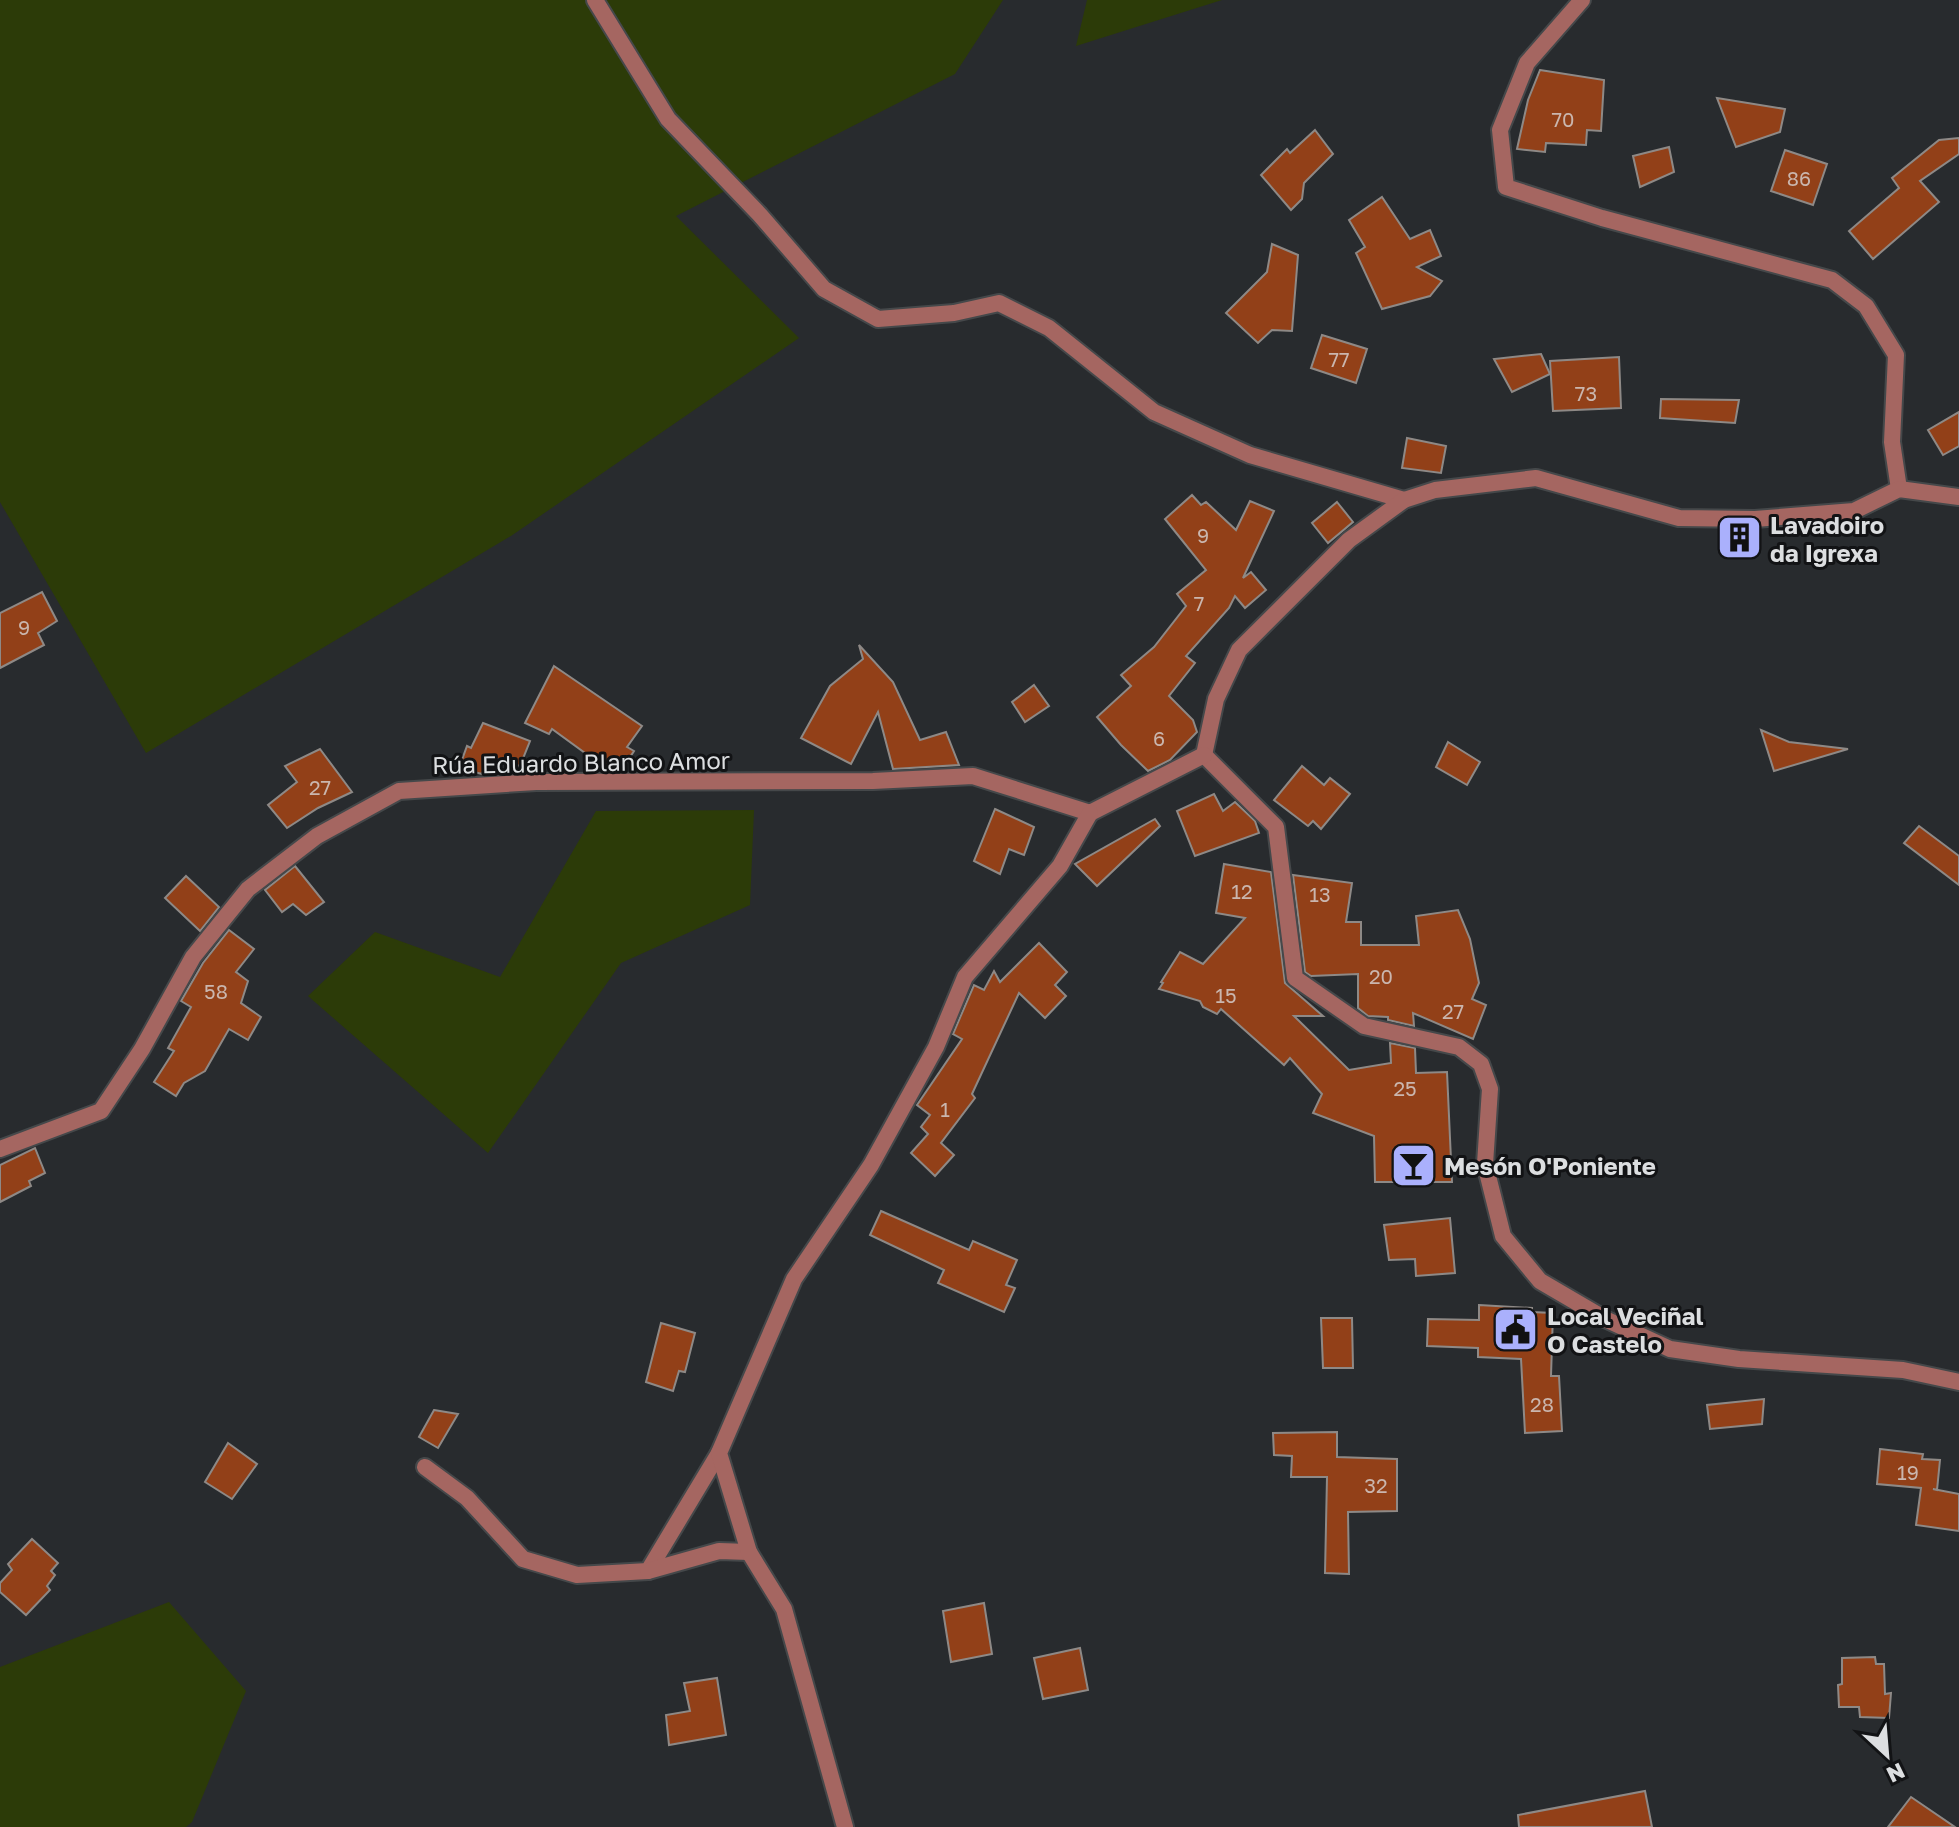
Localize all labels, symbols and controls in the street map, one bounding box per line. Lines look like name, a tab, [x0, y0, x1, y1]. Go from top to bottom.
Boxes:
house number: 70	[1552, 107, 1575, 131]
house number: 86	[1787, 166, 1811, 190]
house number: 77	[1328, 347, 1350, 371]
house number: 73	[1575, 381, 1597, 405]
place label: Lavadoiro da Igrexa	[1770, 510, 1884, 567]
building icon: Lavadoiro da Igrexa	[1715, 514, 1763, 562]
house number: 9	[1197, 523, 1209, 547]
house number: 7	[1194, 591, 1204, 615]
house number: 9	[18, 615, 30, 639]
house number: 6	[1153, 726, 1165, 750]
street label: Rúa Eduardo Blanco Amor	[432, 745, 730, 779]
house number: 27	[309, 775, 331, 799]
house number: 12	[1231, 879, 1253, 903]
house number: 13	[1309, 882, 1331, 906]
house number: 20	[1369, 964, 1393, 988]
house number: 58	[204, 979, 228, 1003]
house number: 15	[1215, 983, 1237, 1007]
house number: 27	[1442, 999, 1464, 1023]
house number: 25	[1393, 1076, 1417, 1100]
house number: 1	[940, 1097, 950, 1121]
bar icon: Mesón O'Poniente	[1389, 1141, 1437, 1189]
place label: Mesón O'Poniente	[1444, 1151, 1656, 1180]
place label: Local Veciñal O Castelo	[1547, 1301, 1703, 1358]
public building icon: Local Veciñal O Castelo	[1492, 1305, 1540, 1353]
house number: 28	[1530, 1392, 1554, 1416]
house number: 19	[1897, 1460, 1919, 1484]
house number: 32	[1364, 1473, 1388, 1497]
north arrow	[1847, 1715, 1927, 1795]
text: N	[1883, 1758, 1909, 1789]

